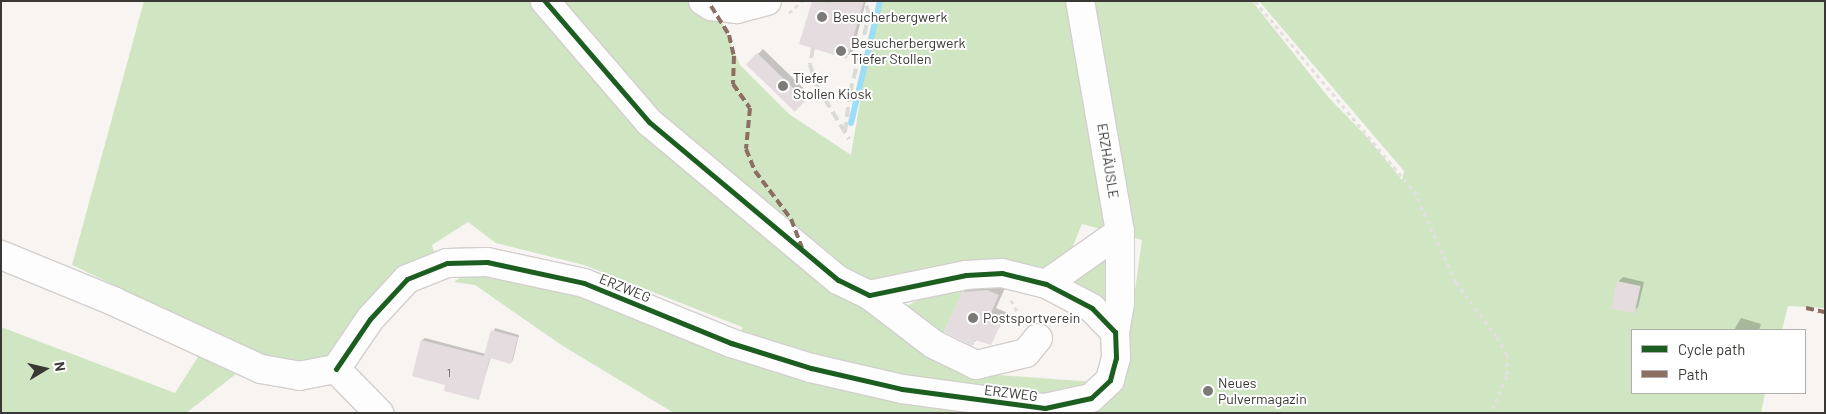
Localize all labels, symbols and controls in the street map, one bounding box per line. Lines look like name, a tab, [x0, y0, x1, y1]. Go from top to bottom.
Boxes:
place label: Besucherbergwerk	[833, 9, 947, 25]
marker: Besucherbergwerk	[815, 10, 829, 24]
place label: Besucherbergwerk Tiefer Stollen	[851, 35, 965, 68]
marker: Besucherbergwerk Tiefer Stollen	[835, 45, 847, 57]
place label: Tiefer Stollen Kiosk	[793, 70, 871, 102]
marker: Tiefer Stollen Kiosk	[777, 80, 789, 92]
street label: ERZHÄUSLE	[1094, 122, 1122, 200]
street label: ERZWEG	[597, 270, 653, 306]
place label: Postsportverein	[983, 310, 1080, 326]
marker: Postsportverein	[967, 312, 979, 324]
legend	[1631, 329, 1806, 394]
text: Cycle path	[1678, 340, 1745, 358]
north arrow	[20, 344, 70, 394]
text: N	[51, 361, 69, 373]
text: Path	[1678, 365, 1708, 383]
house number: 1	[447, 366, 451, 380]
place label: Neues Pulvermagazin	[1218, 375, 1307, 408]
street label: ERZWEG	[983, 381, 1039, 405]
marker: Neues Pulvermagazin	[1202, 385, 1214, 397]

